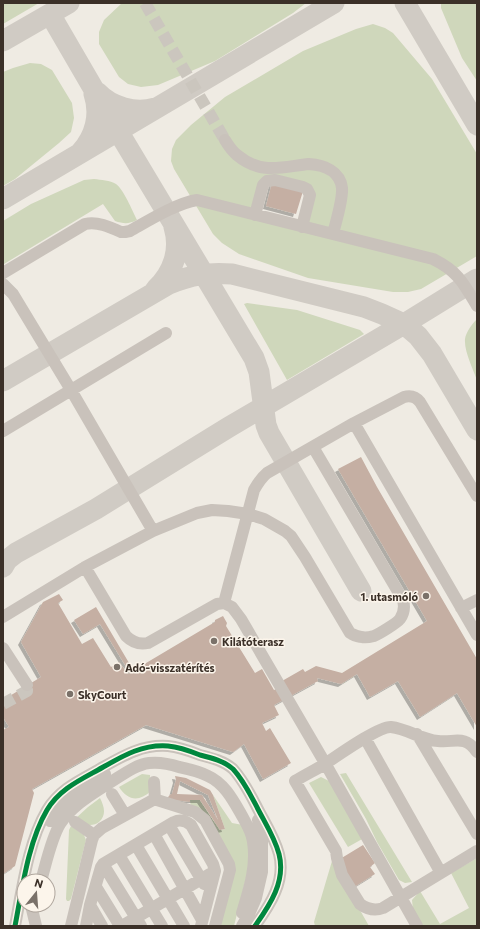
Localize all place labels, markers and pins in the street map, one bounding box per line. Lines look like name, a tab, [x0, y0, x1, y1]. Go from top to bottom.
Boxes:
place label: 1. utasmóló	[360, 590, 418, 603]
marker: 1. utasmóló	[421, 591, 431, 601]
place label: Kilátóterasz	[222, 635, 284, 648]
marker: Kilátóterasz	[209, 636, 219, 646]
place label: Adó-visszatérítés	[125, 661, 215, 674]
marker: Adó-visszatérítés	[112, 662, 122, 672]
place label: SkyCourt	[78, 688, 127, 701]
marker: SkyCourt	[65, 689, 75, 699]

